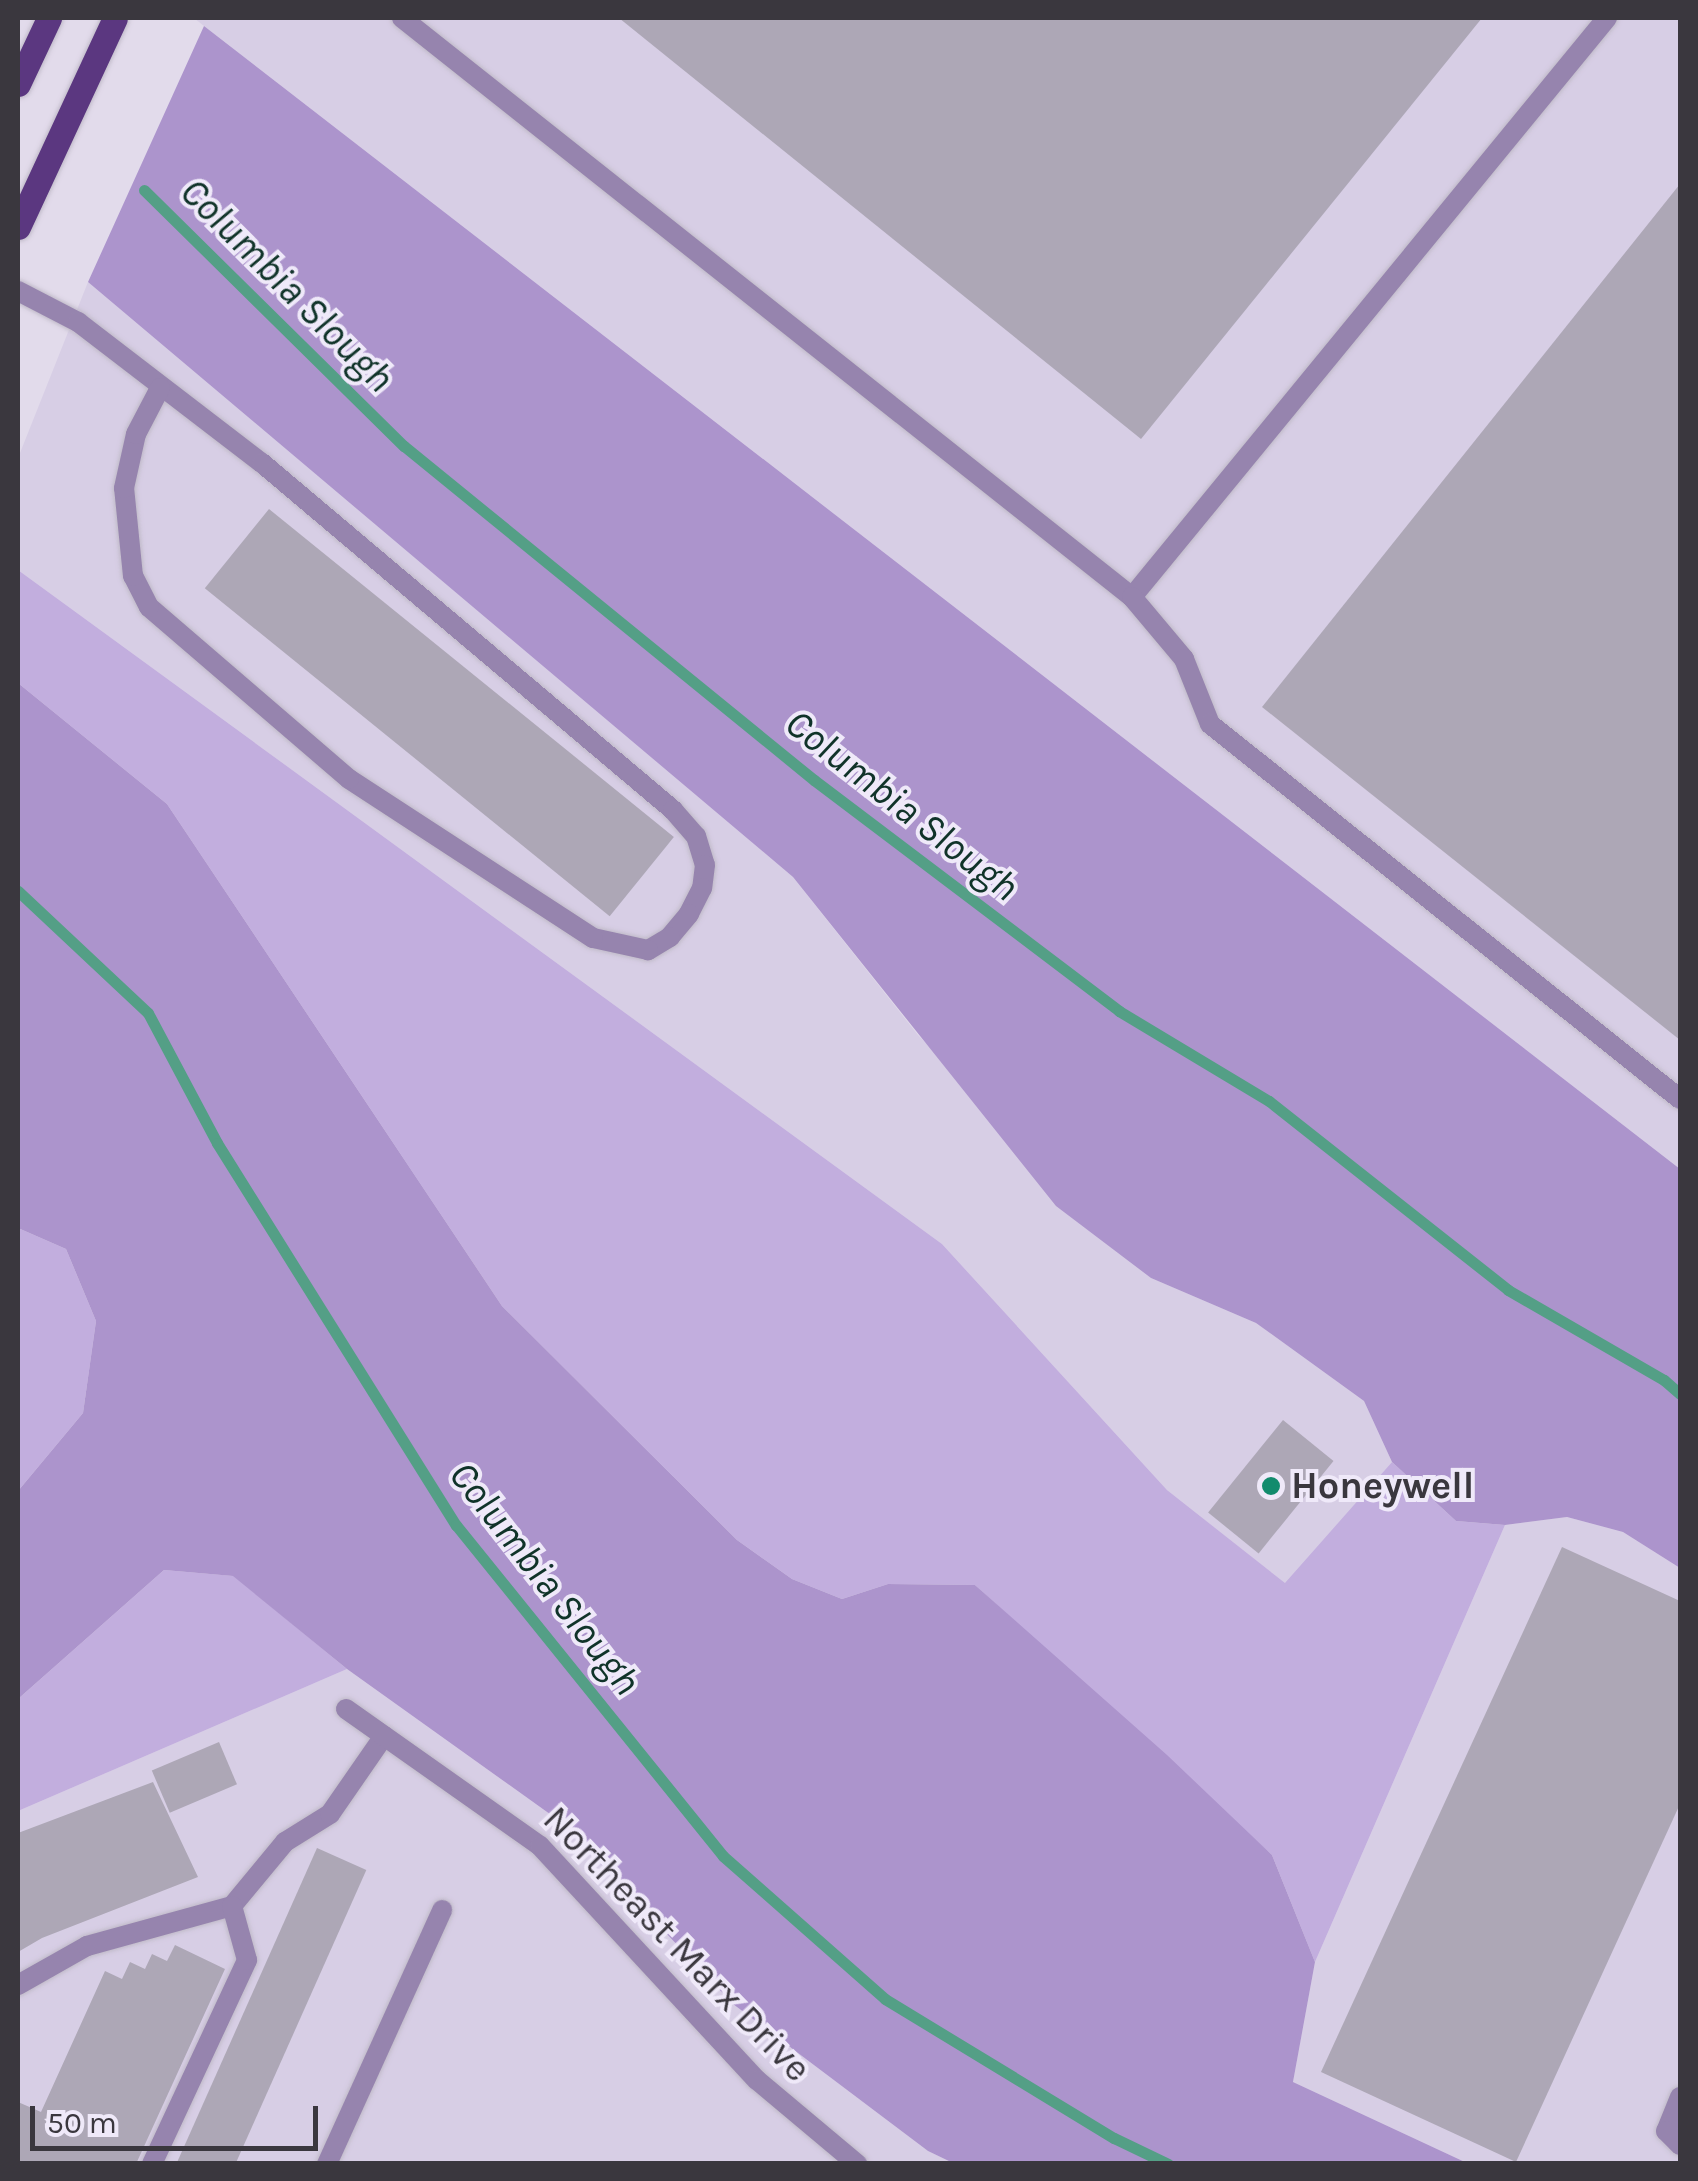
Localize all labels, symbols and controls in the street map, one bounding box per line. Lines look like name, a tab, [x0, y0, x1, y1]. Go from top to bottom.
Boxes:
water label: Columbia Slough	[170, 168, 404, 402]
water label: Columbia Slough	[776, 699, 1028, 911]
water label: Columbia Slough	[439, 1452, 651, 1704]
place label: Honeywell	[1291, 1463, 1474, 1509]
marker: Honeywell	[1260, 1475, 1282, 1497]
street label: Northeast Marx Drive	[534, 1797, 820, 2091]
scale bar	[35, 2086, 322, 2148]
text: 50 m	[47, 2105, 117, 2141]

